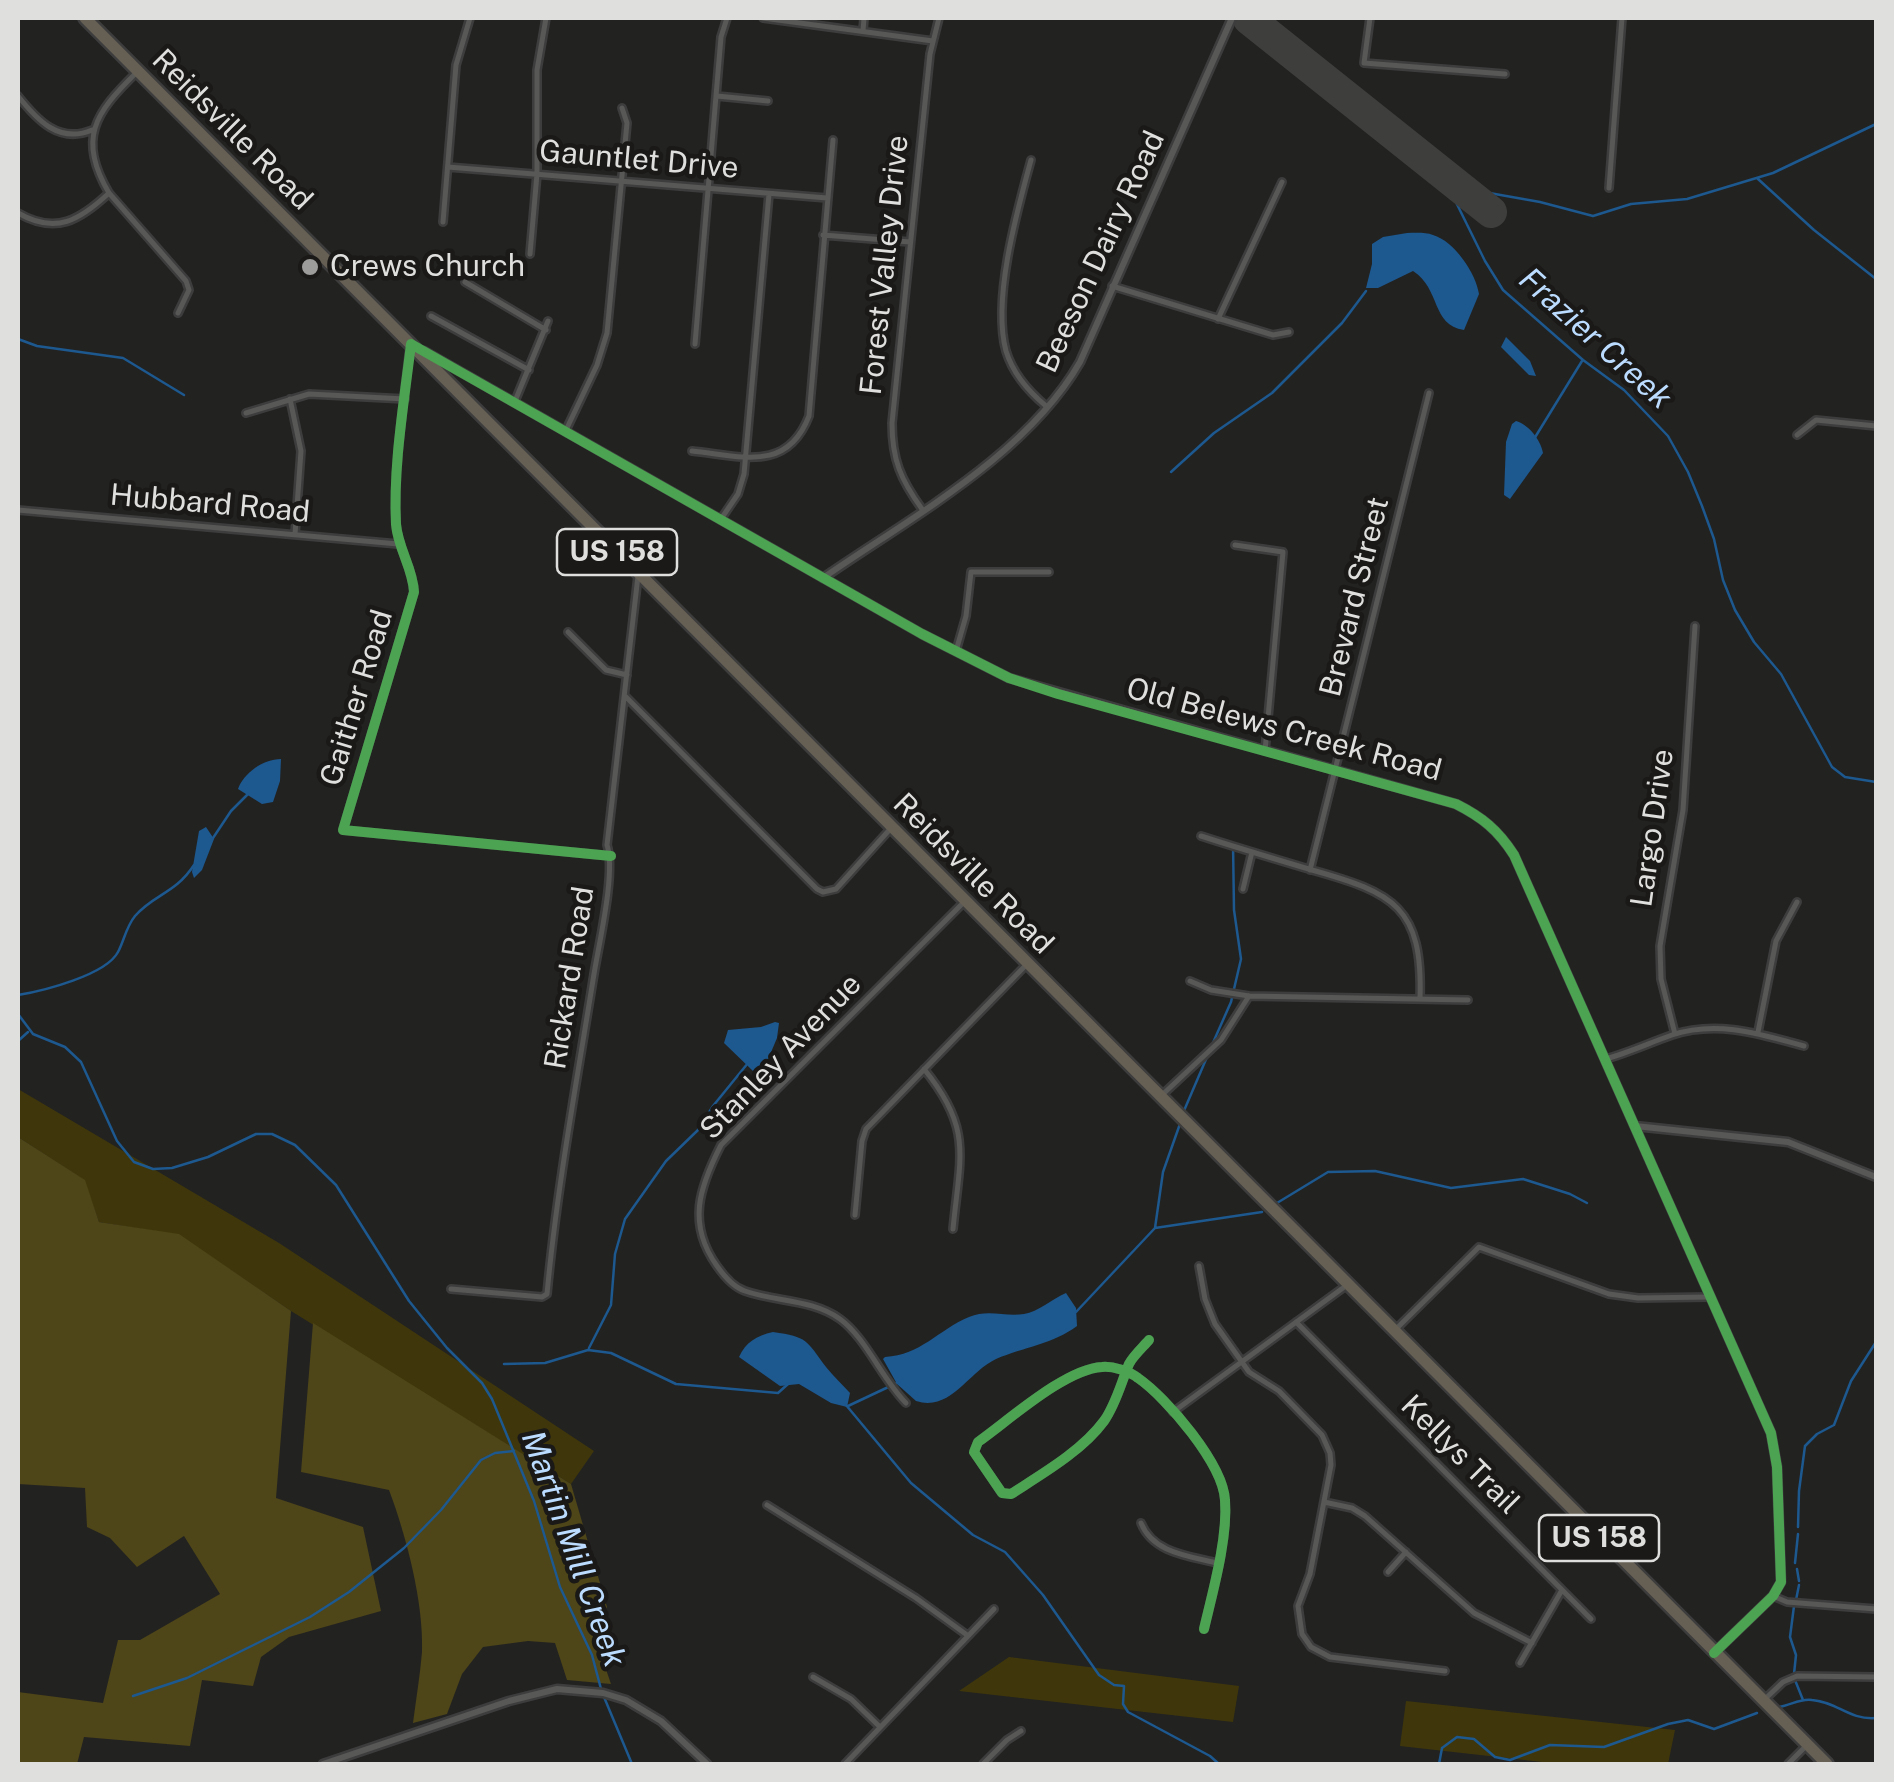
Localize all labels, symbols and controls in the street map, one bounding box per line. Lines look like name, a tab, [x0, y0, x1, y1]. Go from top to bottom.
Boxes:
street label: Reidsville Road	[144, 42, 320, 218]
street label: Beeson Dairy Road	[1029, 125, 1173, 379]
street label: Gauntlet Drive	[538, 133, 740, 187]
street label: Forest Valley Drive	[853, 133, 917, 397]
place label: Crews Church	[330, 249, 525, 285]
marker: Crews Church	[299, 256, 321, 278]
water label: Frazier Creek	[1511, 260, 1679, 418]
street label: Hubbard Road	[109, 477, 311, 531]
street label: Brevard Street	[1313, 494, 1397, 700]
road number: US 158	[557, 529, 677, 575]
street label: Gaither Road	[313, 606, 401, 790]
street label: Old Belews Creek Road	[1123, 671, 1445, 789]
street label: Largo Drive	[1624, 747, 1682, 909]
street label: Reidsville Road	[885, 786, 1061, 962]
street label: Rickard Road	[538, 884, 602, 1072]
street label: Stanley Avenue	[693, 967, 869, 1147]
street label: Kellys Trail	[1393, 1388, 1527, 1522]
water label: Martin Mill Creek	[512, 1426, 634, 1672]
road number: US 158	[1539, 1515, 1659, 1561]

